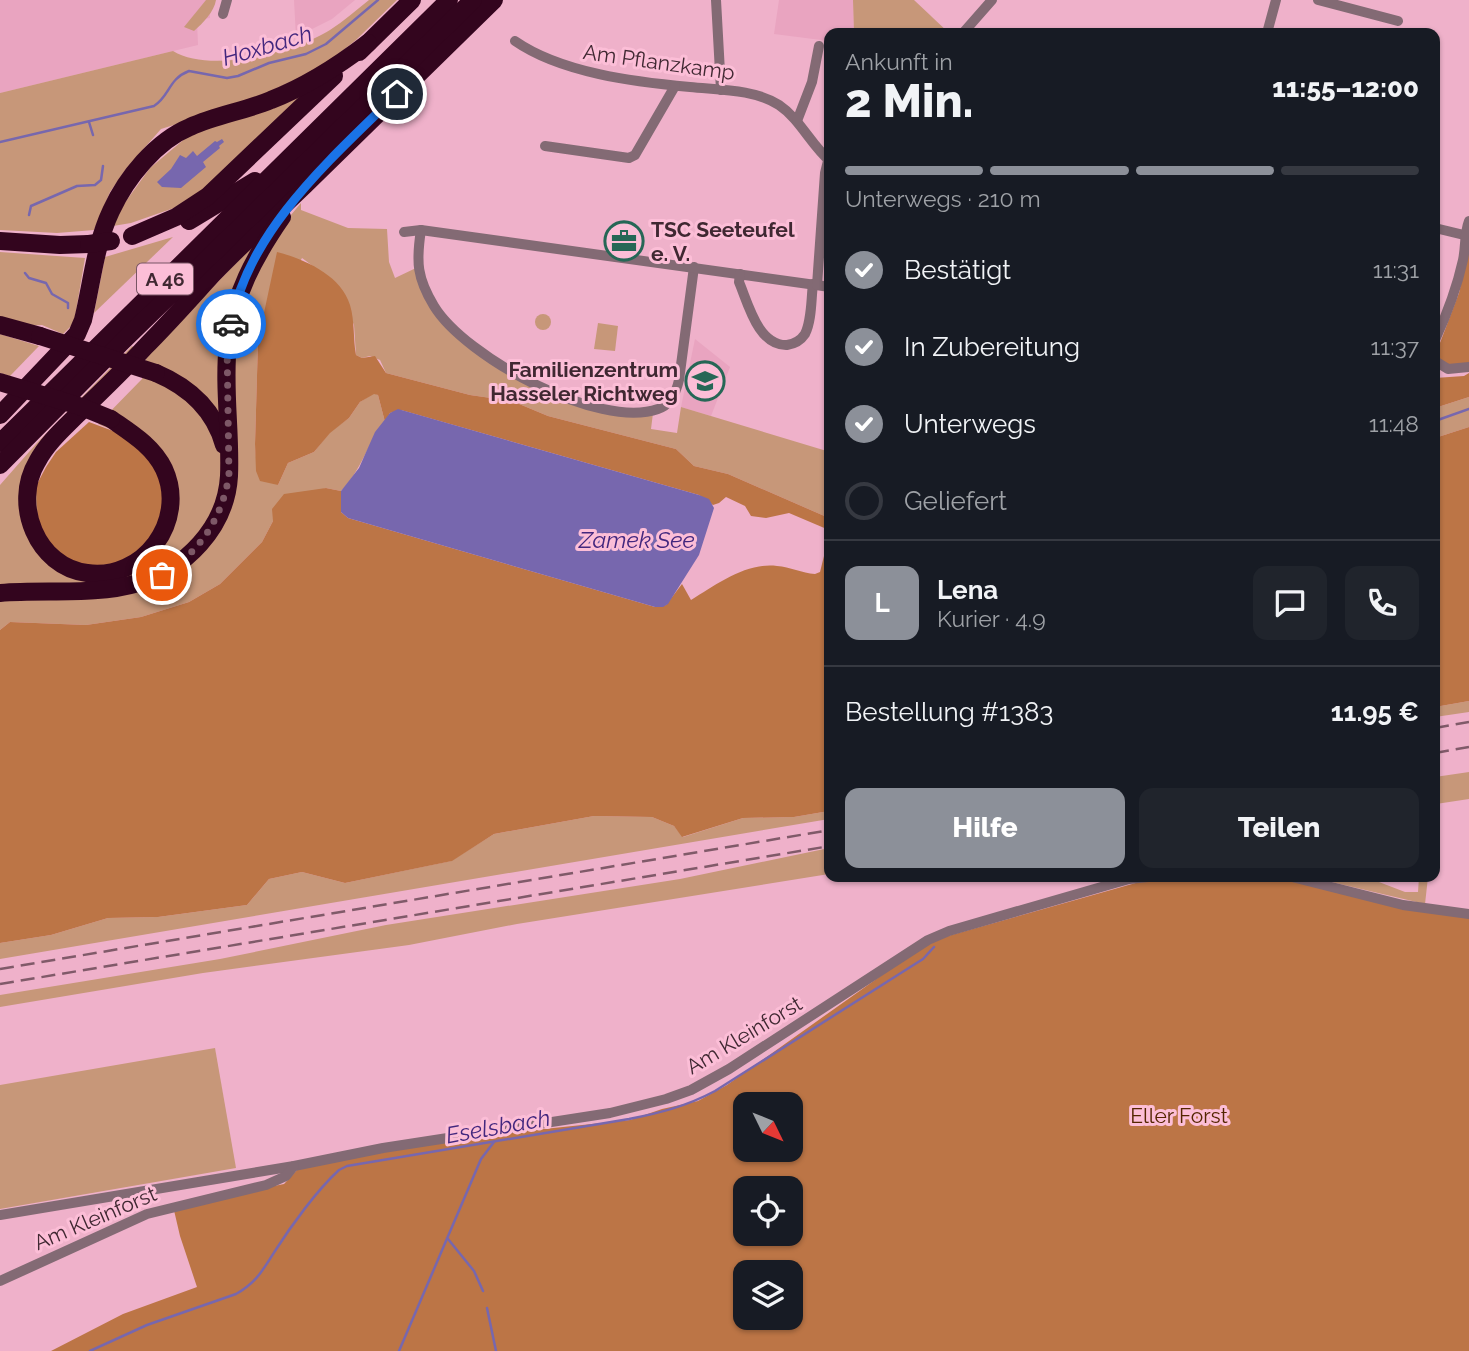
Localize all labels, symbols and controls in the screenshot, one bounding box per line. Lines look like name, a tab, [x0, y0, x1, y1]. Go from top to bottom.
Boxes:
water label: Hoxbach	[219, 19, 315, 71]
street label: Am Pflanzkamp	[582, 39, 737, 85]
text: Ankunft in	[845, 48, 953, 75]
pin	[367, 64, 427, 124]
text: 11:55–12:00	[1272, 73, 1419, 103]
text: 2 Min.	[845, 74, 974, 128]
icon: home	[378, 75, 416, 113]
text: Unterwegs · 210 m	[845, 185, 1041, 212]
place label: TSC Seeteufel e. V.	[651, 217, 795, 266]
office icon: TSC Seeteufel e. V.	[603, 220, 645, 262]
icon: check	[845, 251, 883, 289]
text: Bestätigt	[904, 255, 1011, 285]
text: 11:31	[1373, 256, 1419, 283]
road number: A 46	[137, 264, 193, 294]
courier	[196, 289, 266, 359]
icon: car	[212, 305, 250, 343]
icon: check	[845, 328, 883, 366]
text: In Zubereitung	[904, 332, 1080, 362]
text: 11:37	[1371, 333, 1419, 360]
place label: Familienzentrum Hasseler Richtweg	[490, 357, 678, 406]
school or university icon: Familienzentrum Hasseler Richtweg	[684, 360, 726, 402]
icon: check	[845, 405, 883, 443]
text: Unterwegs	[904, 409, 1036, 439]
text: 11:48	[1369, 410, 1419, 437]
text: Geliefert	[904, 486, 1007, 516]
water label: Zamek See	[578, 526, 695, 553]
pin	[132, 545, 192, 605]
icon: bag	[143, 556, 181, 594]
button: chat	[1253, 566, 1327, 640]
button: phone	[1345, 566, 1419, 640]
text: Lena	[937, 575, 998, 605]
text: L	[874, 588, 890, 618]
text: Kurier · 4.9	[937, 605, 1046, 632]
text: Bestellung #1383	[845, 697, 1053, 727]
text: 11.95 €	[1331, 697, 1419, 727]
button: Hilfe	[845, 788, 1125, 868]
button: Teilen	[1139, 788, 1419, 868]
street label: Am Kleinforst	[682, 991, 806, 1079]
north arrow	[733, 1092, 803, 1162]
map controls	[733, 1092, 803, 1330]
park label: Eller Forst	[1130, 1103, 1228, 1128]
water label: Eselsbach	[444, 1104, 552, 1148]
button: locate	[733, 1176, 803, 1246]
street label: Am Kleinforst	[30, 1181, 160, 1255]
button: layers	[733, 1260, 803, 1330]

